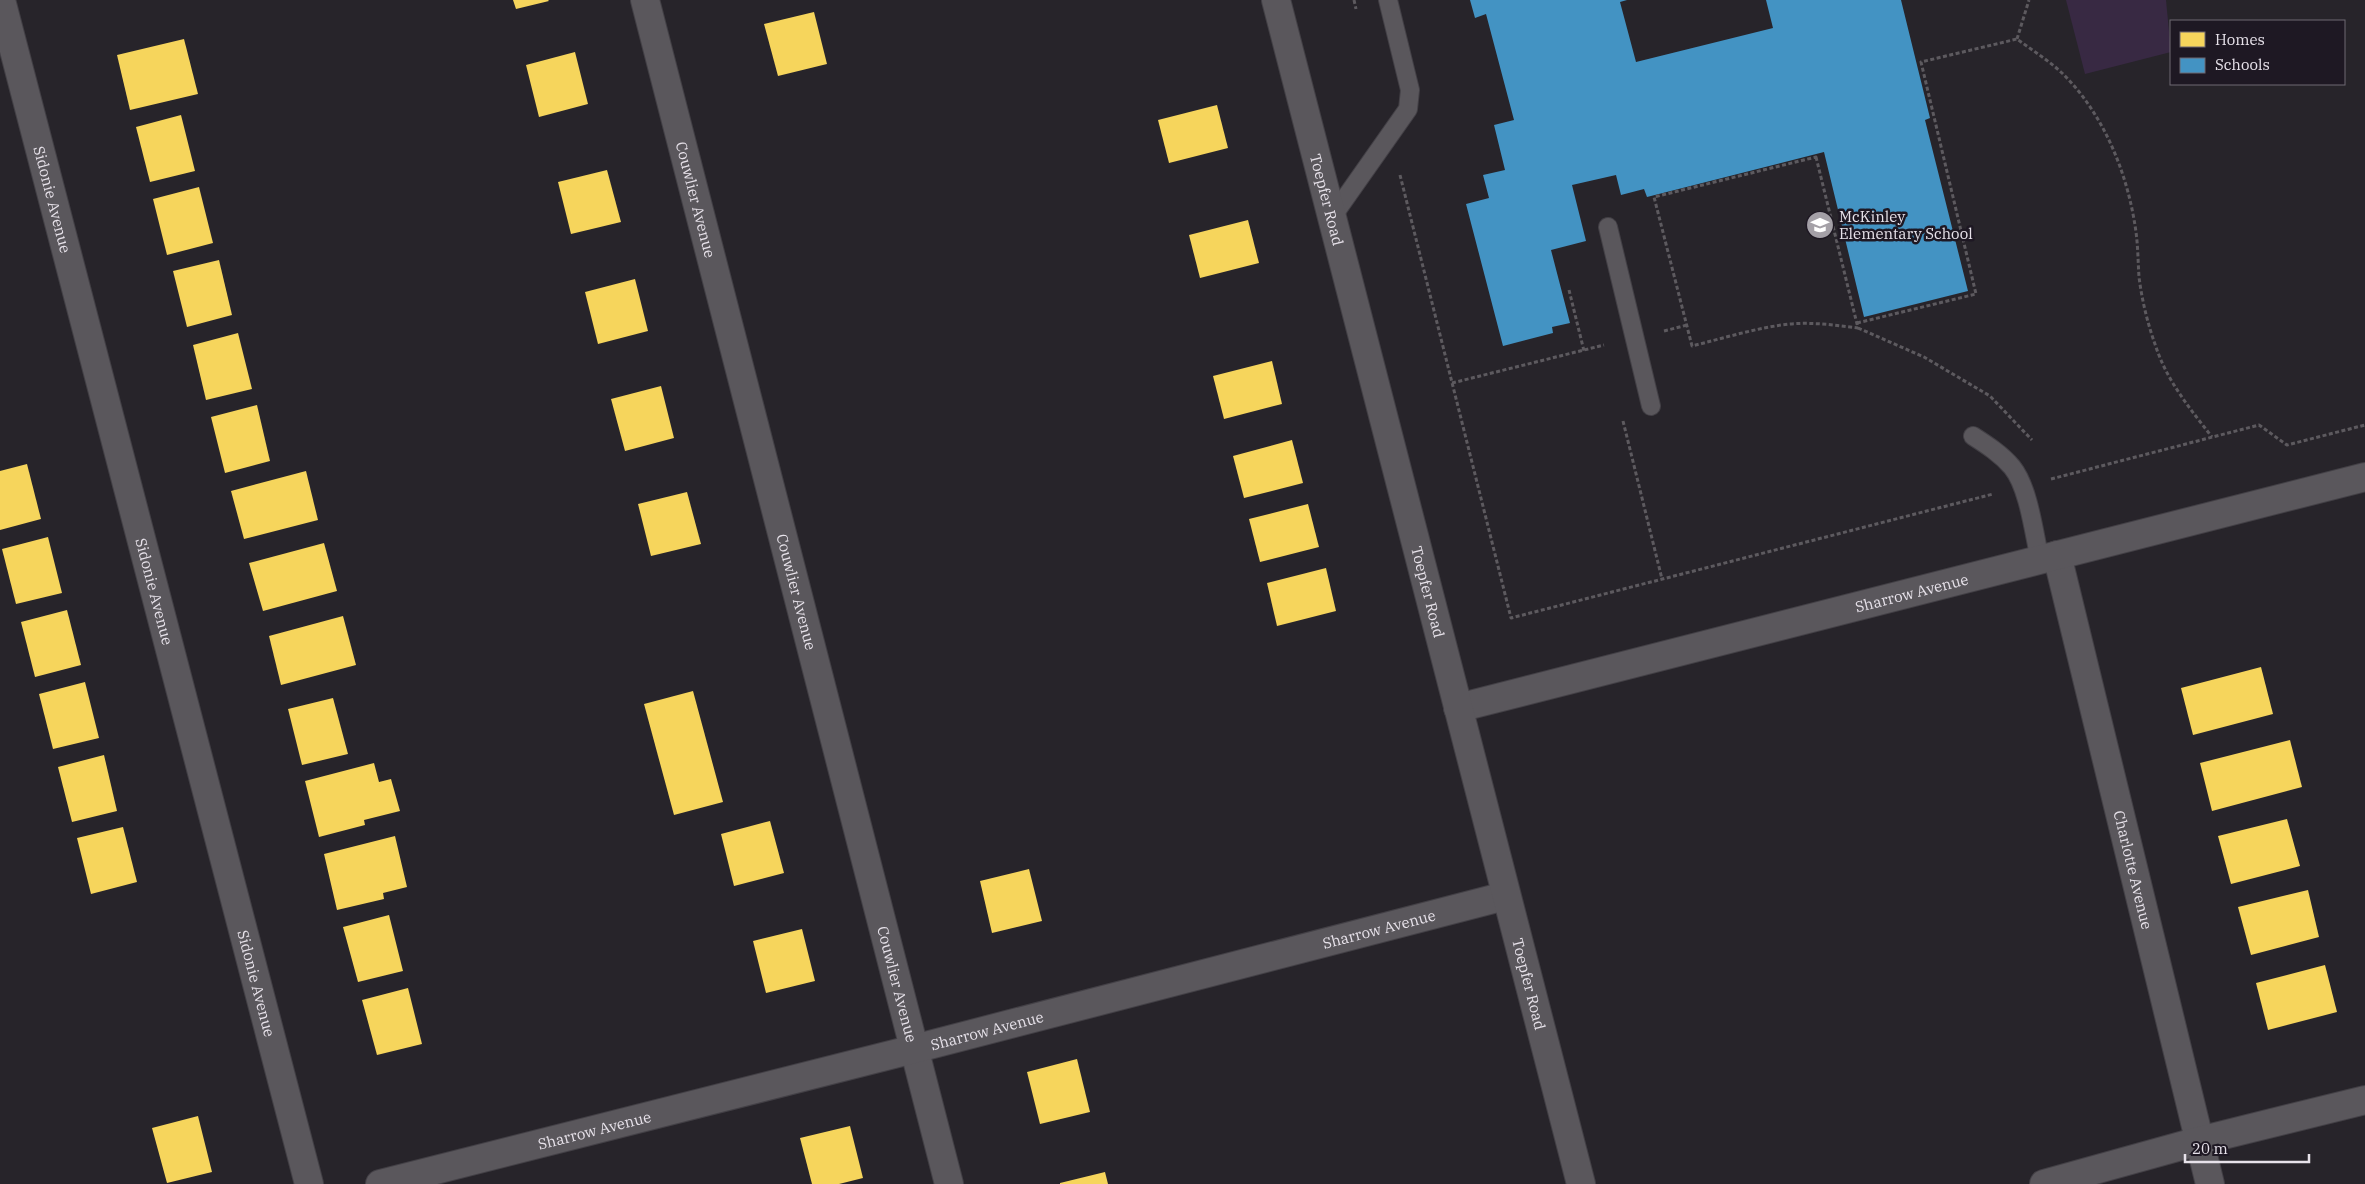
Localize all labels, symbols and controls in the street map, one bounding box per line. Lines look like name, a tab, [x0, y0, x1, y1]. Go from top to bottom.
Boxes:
legend	[2170, 20, 2345, 85]
text: Homes	[2215, 30, 2265, 49]
text: Schools	[2215, 55, 2270, 74]
street label: Couwlier Avenue	[672, 139, 720, 260]
street label: Sidonie Avenue	[30, 144, 76, 255]
street label: Toepfer Road	[1306, 152, 1348, 247]
place label: McKinley Elementary School	[1839, 207, 1973, 243]
school or university icon: McKinley Elementary School	[1805, 210, 1835, 240]
street label: Couwlier Avenue	[773, 532, 821, 652]
street label: Sidonie Avenue	[132, 536, 178, 647]
street label: Toepfer Road	[1407, 544, 1449, 640]
street label: Sharrow Avenue	[1853, 569, 1970, 616]
street label: Charlotte Avenue	[2110, 808, 2157, 931]
street label: Sharrow Avenue	[1320, 905, 1437, 952]
street label: Couwlier Avenue	[874, 924, 922, 1044]
street label: Sidonie Avenue	[234, 928, 280, 1039]
street label: Toepfer Road	[1509, 936, 1550, 1032]
street label: Sharrow Avenue	[928, 1006, 1045, 1054]
street label: Sharrow Avenue	[536, 1106, 653, 1153]
scale bar	[2185, 1132, 2309, 1164]
text: 20 m	[2192, 1139, 2228, 1158]

